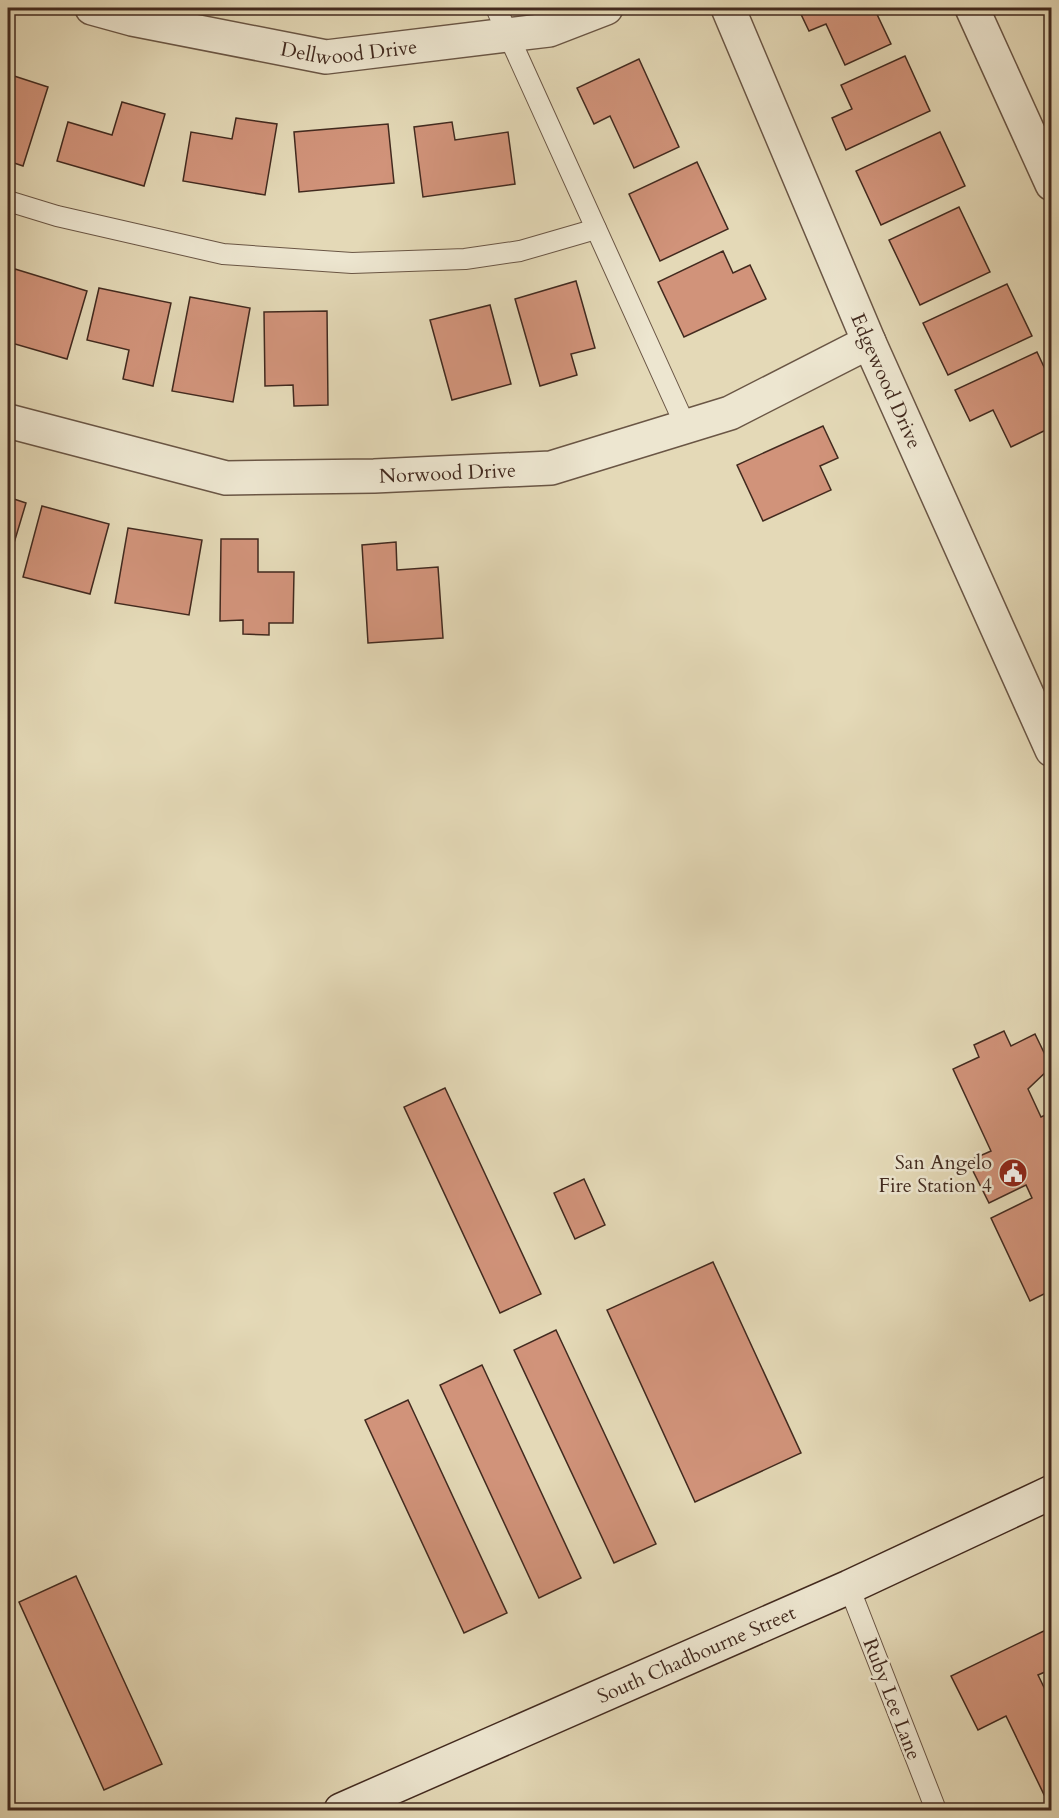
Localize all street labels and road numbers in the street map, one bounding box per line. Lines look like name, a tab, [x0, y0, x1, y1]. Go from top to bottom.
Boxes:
street label: Dellwood Drive	[278, 33, 419, 71]
street label: Edgewood Drive	[845, 309, 928, 453]
street label: Norwood Drive	[378, 456, 517, 489]
street label: South Chadbourne Street	[593, 1598, 800, 1709]
street label: Ruby Lee Lane	[856, 1634, 928, 1764]

